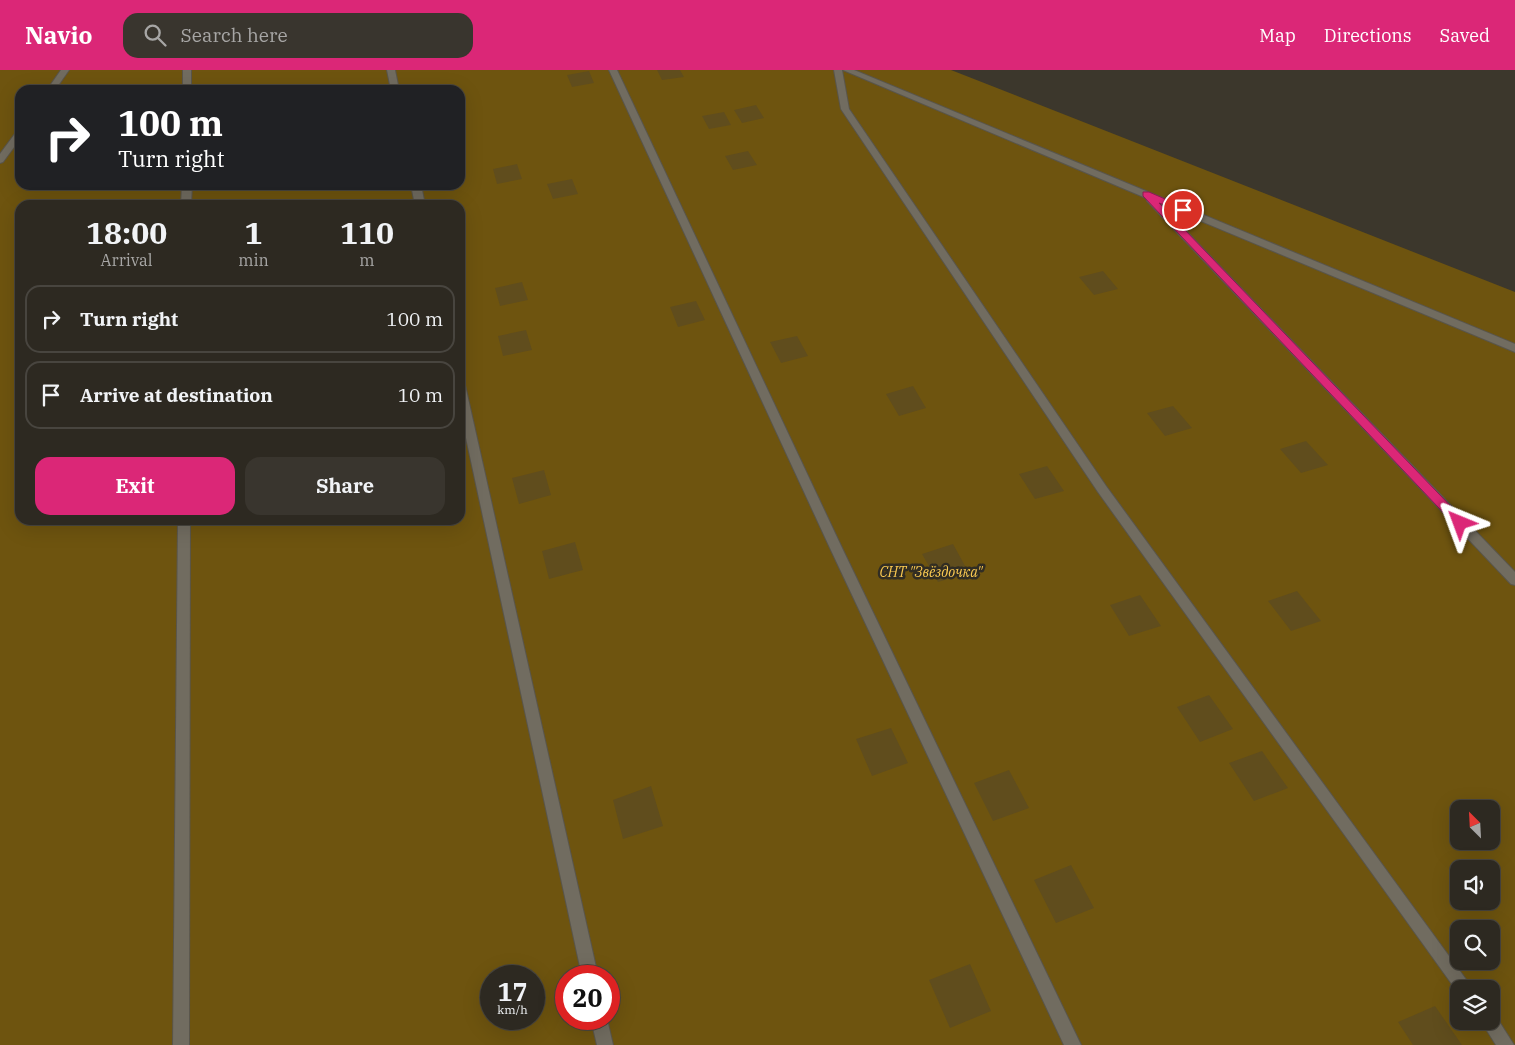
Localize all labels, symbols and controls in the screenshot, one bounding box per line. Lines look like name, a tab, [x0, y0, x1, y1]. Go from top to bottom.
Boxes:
search box	[123, 13, 473, 58]
text: Navio	[25, 19, 93, 51]
icon: search	[141, 21, 169, 49]
text: Search here	[181, 23, 288, 47]
text: Map	[1259, 24, 1296, 47]
text: Directions	[1324, 24, 1412, 47]
text: Saved	[1440, 24, 1490, 47]
text: 100 m	[118, 100, 223, 146]
icon: right	[35, 105, 100, 170]
text: Turn right	[118, 144, 225, 173]
pin	[1162, 189, 1204, 231]
icon: arrive	[1169, 196, 1197, 224]
text: 18:00	[86, 213, 167, 252]
text: 1	[245, 213, 263, 252]
text: 110	[340, 213, 394, 252]
text: Arrival	[101, 250, 153, 270]
text: min	[238, 250, 269, 270]
text: m	[359, 250, 375, 270]
icon: right	[37, 305, 65, 333]
text: Turn right	[80, 307, 178, 331]
text: 100 m	[386, 307, 443, 331]
icon: arrive	[37, 381, 65, 409]
text: Arrive at destination	[80, 383, 273, 407]
text: 10 m	[398, 383, 443, 407]
button: Exit	[35, 457, 235, 515]
button: Share	[245, 457, 445, 515]
position arrow	[1433, 496, 1485, 548]
park label: СНТ "Звёздочка"	[879, 563, 984, 581]
north arrow	[1450, 800, 1500, 850]
map controls	[1450, 800, 1500, 1030]
button: sound	[1450, 860, 1500, 910]
button: search	[1450, 920, 1500, 970]
speed limit sign: 20	[555, 965, 620, 1030]
text: 17	[497, 975, 528, 1008]
button: layers	[1450, 980, 1500, 1030]
text: km/h	[497, 1002, 528, 1017]

